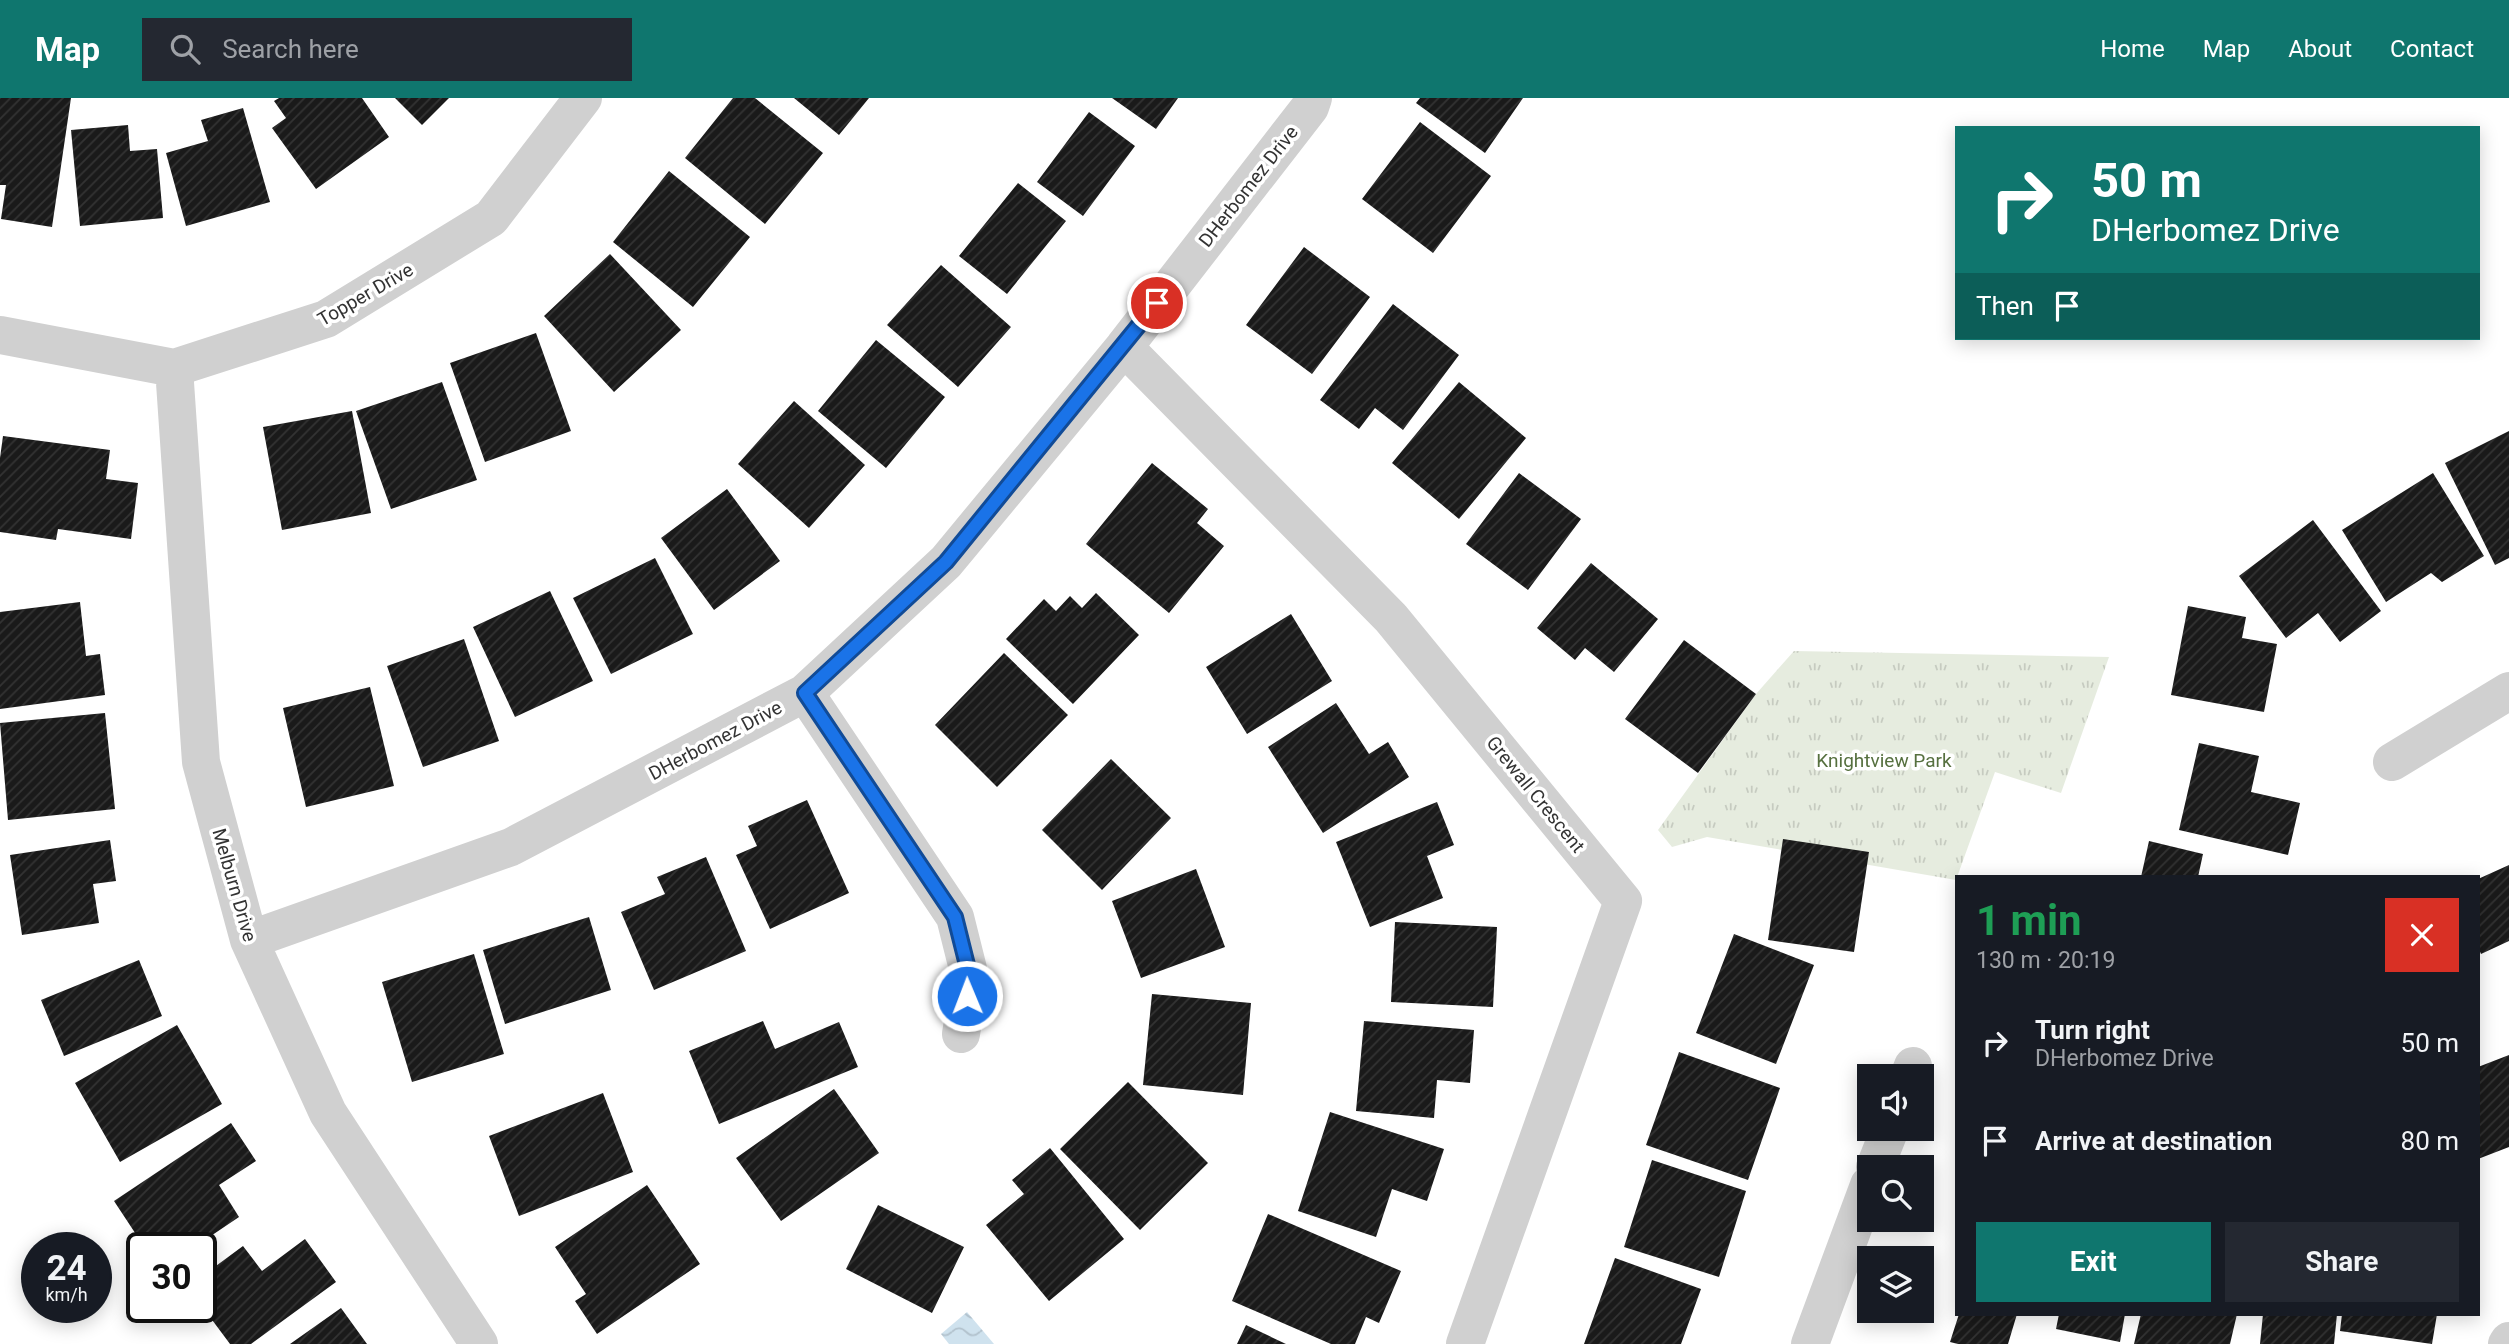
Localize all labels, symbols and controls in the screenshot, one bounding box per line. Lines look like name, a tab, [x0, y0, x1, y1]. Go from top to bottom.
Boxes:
search box	[142, 18, 632, 81]
text: Map	[35, 30, 100, 69]
icon: search	[166, 30, 204, 68]
text: Search here	[222, 34, 359, 64]
text: Home	[2100, 35, 2165, 63]
text: Map	[2203, 35, 2250, 63]
text: About	[2288, 35, 2352, 63]
text: Contact	[2390, 35, 2474, 63]
street label: DHerbomez Drive	[1194, 121, 1303, 252]
text: 50 m	[2091, 152, 2202, 209]
icon: right	[1976, 154, 2067, 245]
text: DHerbomez Drive	[2091, 211, 2340, 249]
street label: Topper Drive	[313, 258, 417, 331]
pin	[1127, 273, 1187, 333]
icon: arrive	[1138, 284, 1176, 322]
icon: arrive	[2048, 287, 2086, 325]
text: Then	[1976, 291, 2034, 321]
street label: DHerbomez Drive	[645, 696, 786, 785]
street label: Grewall Crescent	[1482, 731, 1590, 857]
park label: Knightview Park	[1816, 749, 1952, 772]
street label: Melburn Drive	[207, 826, 262, 944]
text: 1 min	[1976, 896, 2082, 945]
button: close	[2385, 898, 2459, 972]
text: 130 m · 20:19	[1976, 947, 2115, 974]
position arrow	[930, 959, 1004, 1033]
text: Turn right	[2035, 1015, 2150, 1045]
icon: right	[1976, 1024, 2014, 1062]
text: 50 m	[2401, 1028, 2459, 1058]
text: DHerbomez Drive	[2035, 1045, 2214, 1072]
map controls	[1857, 1064, 1934, 1323]
button: sound	[1857, 1064, 1934, 1141]
icon: arrive	[1976, 1122, 2014, 1160]
text: Arrive at destination	[2035, 1126, 2272, 1156]
text: 80 m	[2401, 1126, 2459, 1156]
button: search	[1857, 1155, 1934, 1232]
button: Exit	[1976, 1222, 2211, 1302]
button: Share	[2225, 1222, 2459, 1302]
speed limit sign: 30	[126, 1232, 217, 1323]
button: layers	[1857, 1246, 1934, 1323]
text: 24	[46, 1248, 87, 1289]
text: km/h	[45, 1284, 88, 1305]

